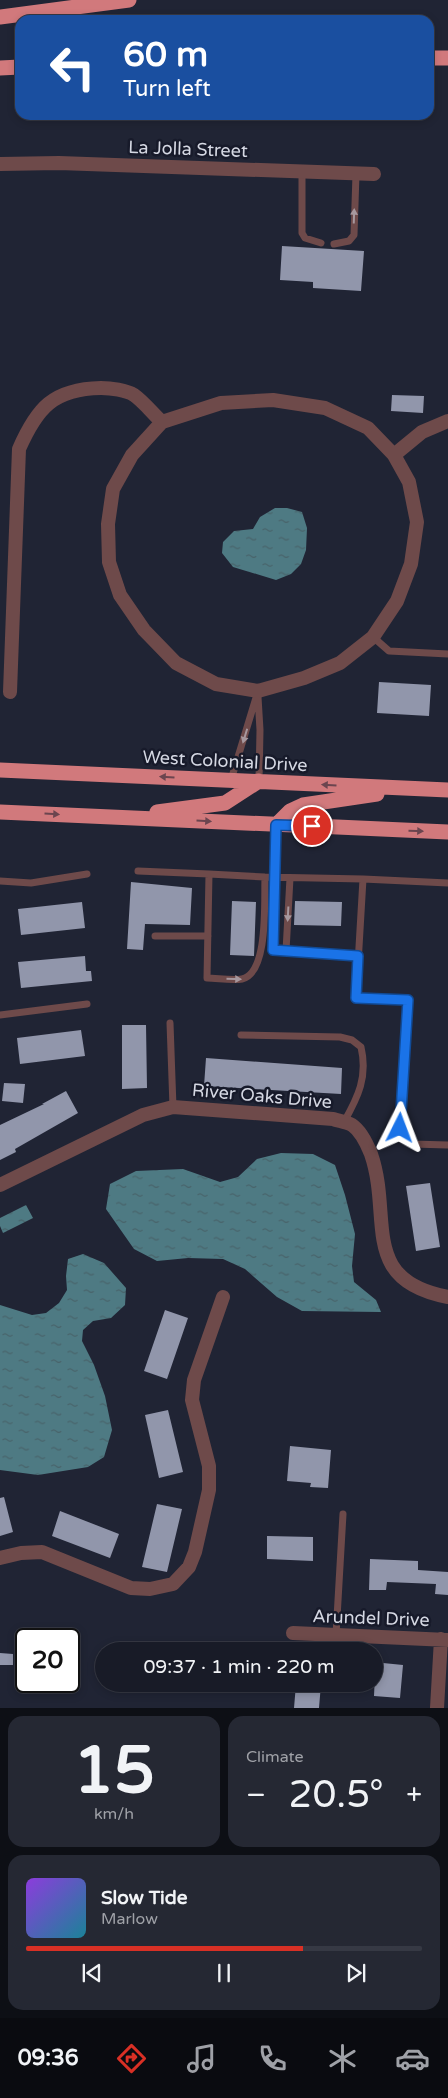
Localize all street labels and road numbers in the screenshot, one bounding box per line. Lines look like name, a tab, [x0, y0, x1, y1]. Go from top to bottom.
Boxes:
street label: La Jolla Street	[128, 136, 248, 162]
street label: West Colonial Drive	[142, 746, 308, 776]
street label: River Oaks Drive	[191, 1079, 333, 1113]
street label: Arundel Drive	[312, 1605, 430, 1631]

